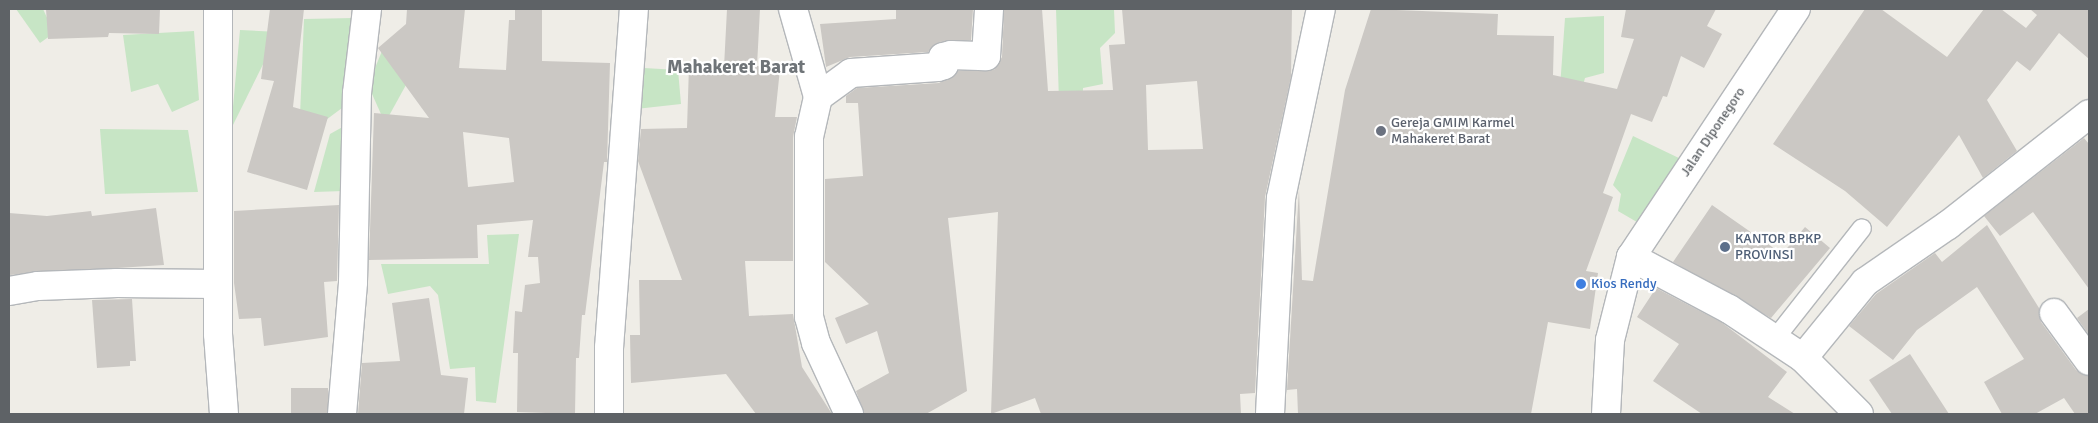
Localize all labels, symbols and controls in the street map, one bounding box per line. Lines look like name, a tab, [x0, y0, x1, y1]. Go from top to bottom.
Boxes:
district label: Mahakeret Barat	[667, 57, 805, 79]
street label: Jalan Diponegoro	[1677, 84, 1749, 180]
place label: Gereja GMIM Karmel Mahakeret Barat	[1391, 115, 1515, 148]
marker: Gereja GMIM Karmel Mahakeret Barat	[1375, 125, 1387, 137]
place label: KANTOR BPKP PROVINSI	[1735, 231, 1821, 264]
marker: KANTOR BPKP PROVINSI	[1719, 241, 1731, 253]
place label: Kios Rendy	[1591, 276, 1656, 292]
marker: Kios Rendy	[1575, 278, 1587, 290]

